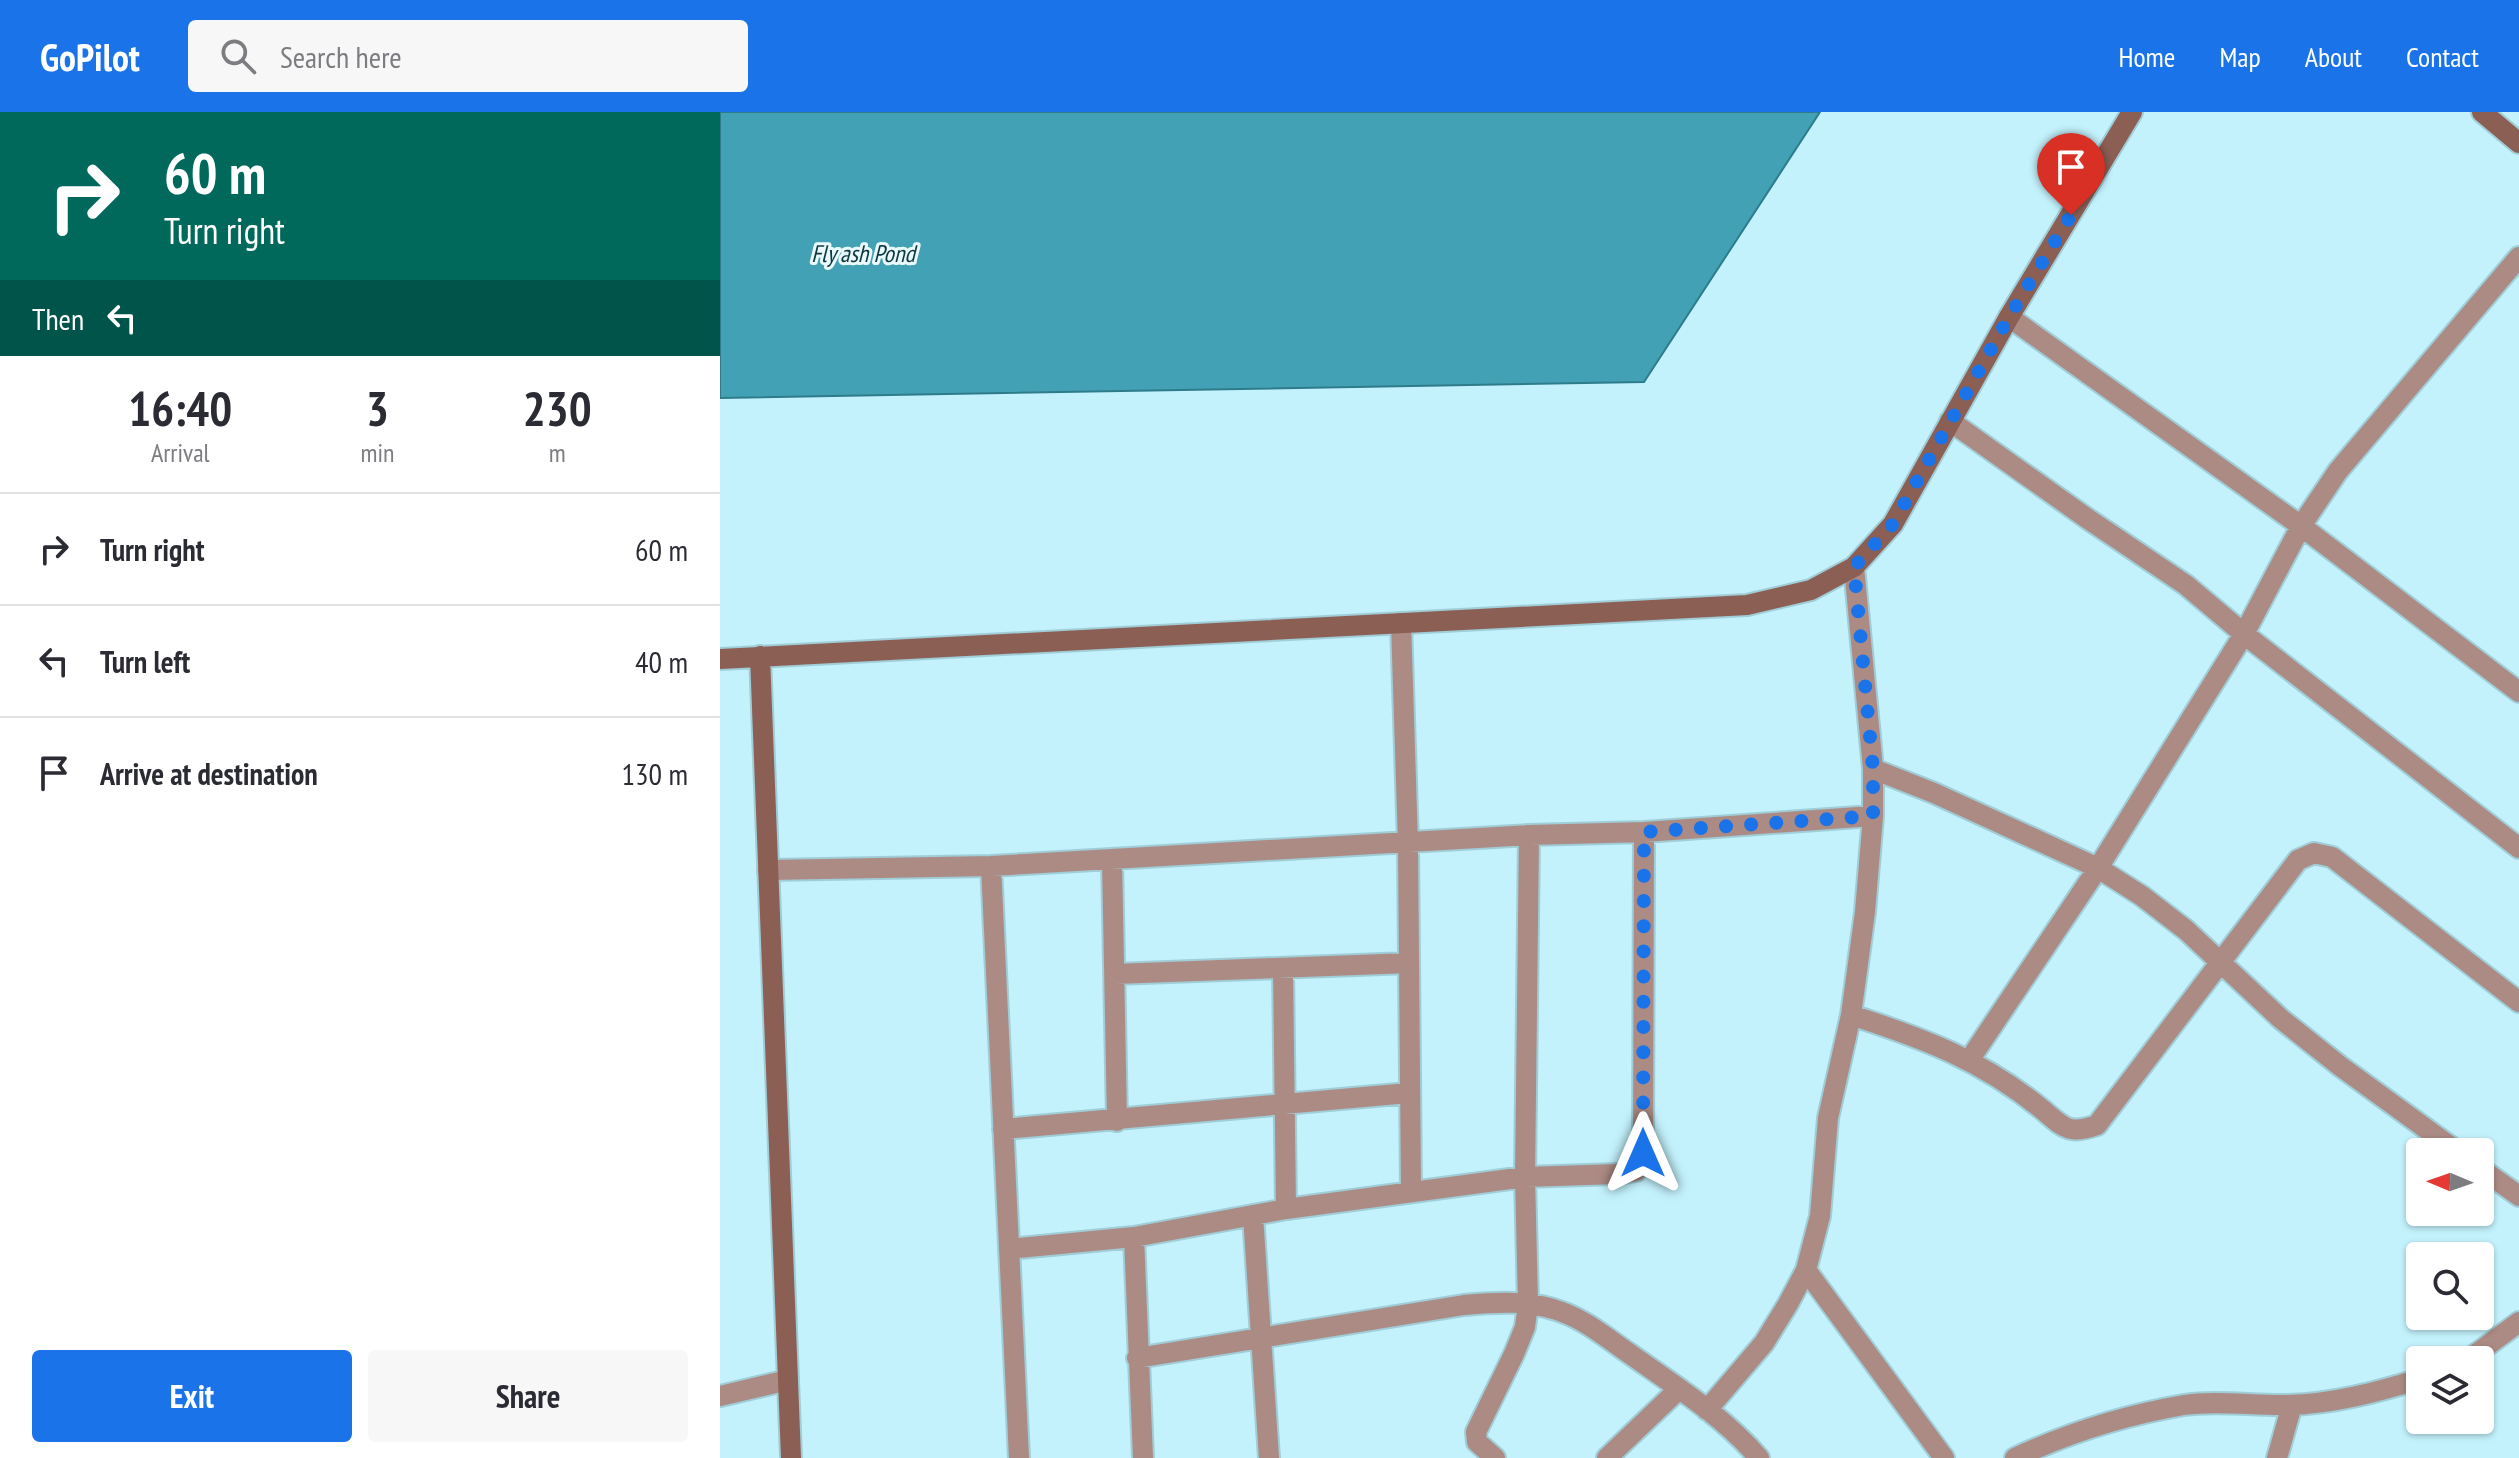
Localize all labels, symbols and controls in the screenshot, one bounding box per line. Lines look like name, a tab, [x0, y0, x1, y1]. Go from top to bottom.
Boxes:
search box	[188, 20, 748, 92]
text: GoPilot	[40, 32, 140, 81]
icon: search	[216, 34, 260, 78]
text: Search here	[280, 37, 402, 76]
text: Home	[2119, 38, 2175, 75]
text: Map	[2219, 38, 2261, 75]
text: About	[2305, 38, 2362, 75]
text: Contact	[2406, 38, 2479, 75]
pin	[2037, 133, 2105, 215]
text: 60 m	[164, 137, 266, 209]
icon: right	[32, 144, 136, 248]
icon: arrive	[2049, 145, 2093, 189]
text: Turn right	[164, 207, 285, 254]
water label: Fly ash Pond	[811, 238, 918, 269]
icon: left	[100, 296, 144, 340]
text: Then	[32, 299, 84, 338]
text: 16:40	[128, 377, 232, 439]
text: 3	[366, 377, 389, 439]
text: 230	[523, 377, 592, 439]
text: Arrival	[151, 436, 210, 469]
text: min	[360, 436, 394, 469]
text: m	[549, 436, 566, 469]
icon: right	[32, 527, 76, 571]
text: Turn right	[100, 530, 204, 569]
text: 60 m	[635, 530, 688, 569]
icon: left	[32, 639, 76, 683]
text: Turn left	[100, 642, 190, 681]
text: 40 m	[635, 642, 688, 681]
icon: arrive	[32, 751, 76, 795]
text: Arrive at destination	[100, 754, 318, 793]
text: 130 m	[622, 754, 688, 793]
position arrow	[1601, 1111, 1685, 1195]
north arrow	[2406, 1138, 2494, 1226]
map controls	[2406, 1138, 2494, 1434]
button: search	[2406, 1242, 2494, 1330]
button: layers	[2406, 1346, 2494, 1434]
button: Exit	[32, 1350, 352, 1442]
button: Share	[368, 1350, 688, 1442]

